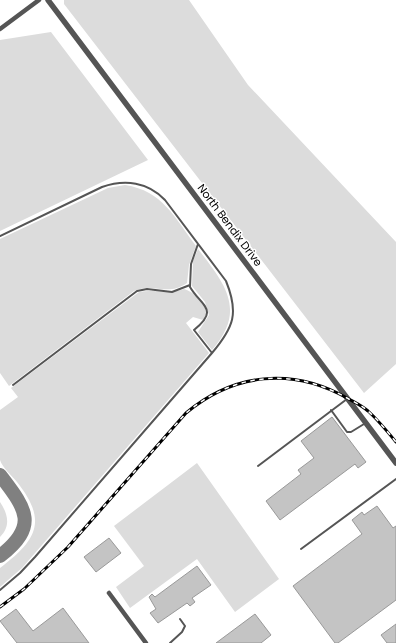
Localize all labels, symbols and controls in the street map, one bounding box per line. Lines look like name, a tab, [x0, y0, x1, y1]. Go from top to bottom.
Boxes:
street label: North Bendix Drive	[194, 180, 266, 270]

